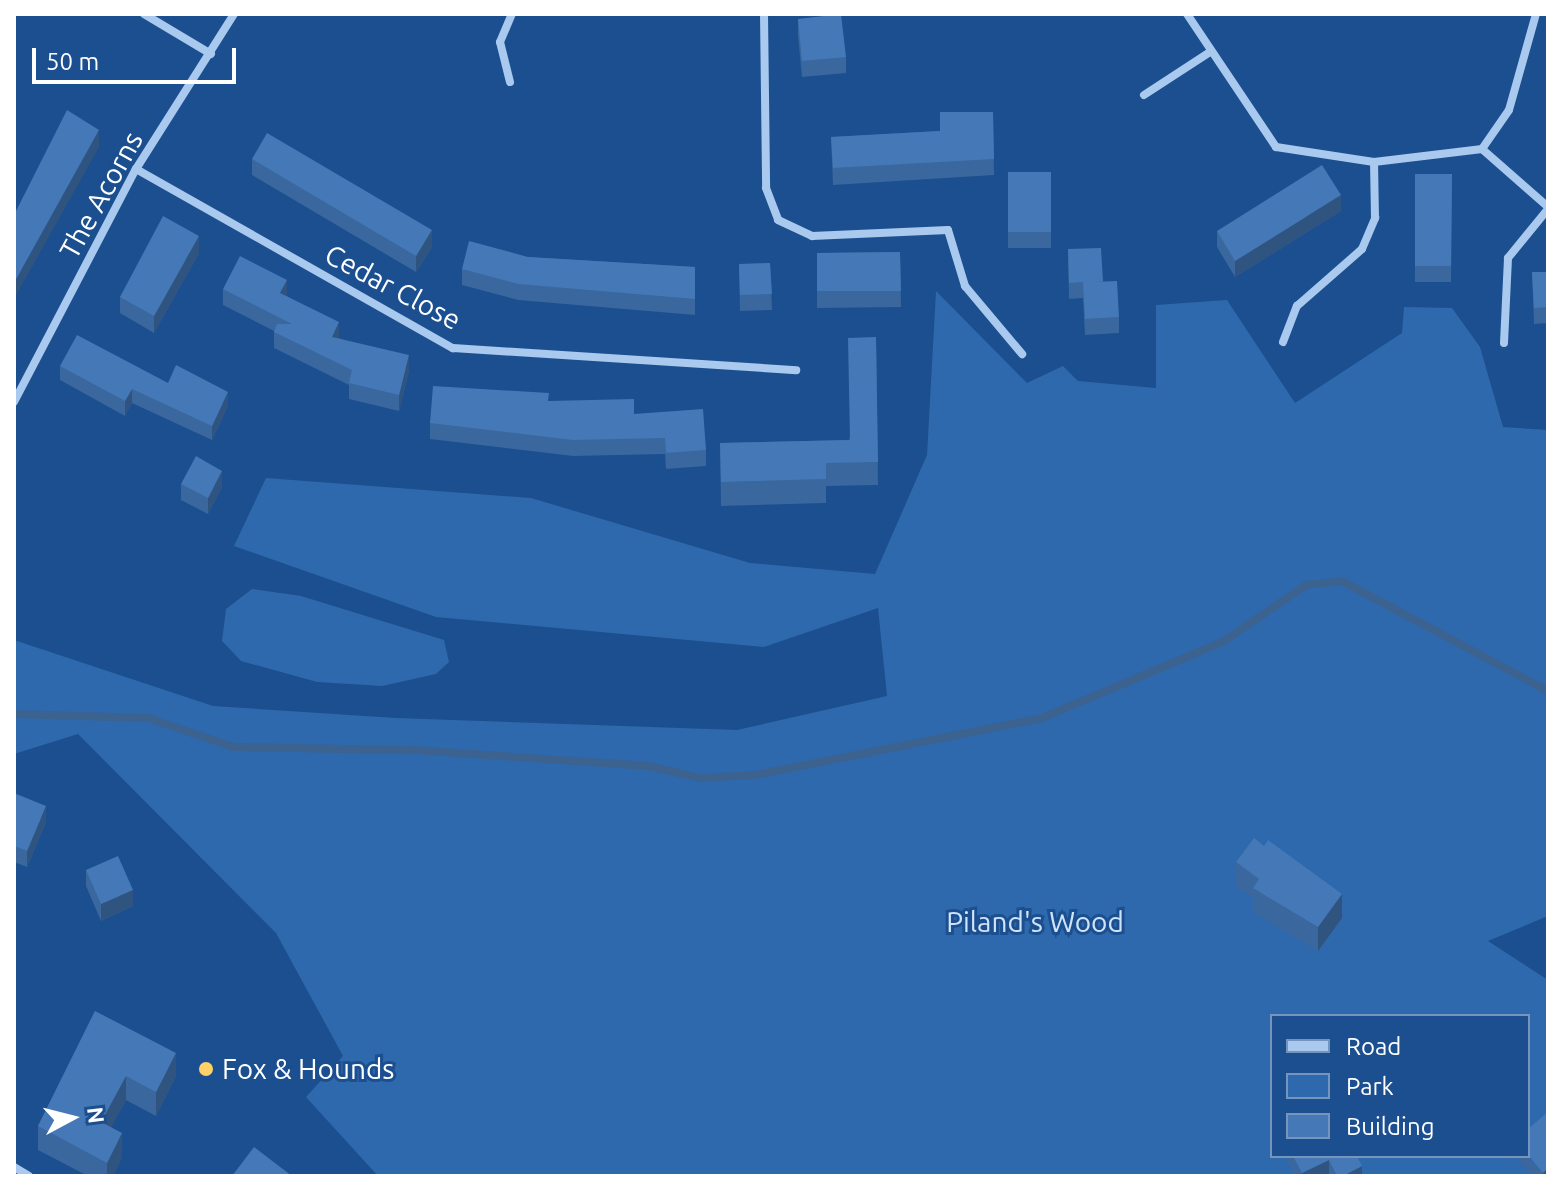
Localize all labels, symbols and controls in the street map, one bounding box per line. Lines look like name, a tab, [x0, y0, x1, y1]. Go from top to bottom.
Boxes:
scale bar	[36, 32, 240, 82]
text: 50 m	[46, 48, 99, 75]
street label: The Acorns	[52, 126, 150, 264]
street label: Cedar Close	[319, 237, 467, 337]
park label: Piland's Wood	[946, 905, 1124, 939]
legend	[1270, 1014, 1530, 1158]
text: Road	[1346, 1033, 1401, 1060]
place label: Fox & Hounds	[222, 1052, 394, 1086]
marker: Fox & Hounds	[197, 1060, 215, 1078]
text: Park	[1346, 1073, 1394, 1100]
north arrow	[32, 1078, 112, 1158]
text: N	[83, 1105, 110, 1125]
text: Building	[1346, 1113, 1434, 1140]

